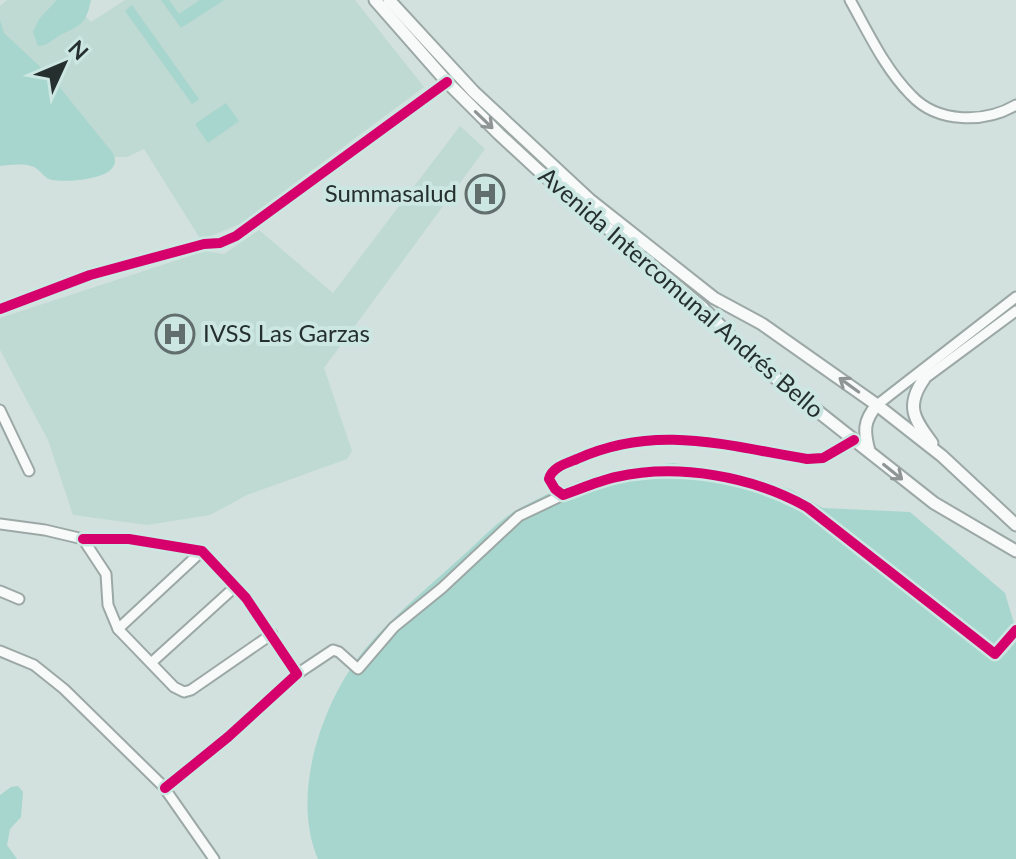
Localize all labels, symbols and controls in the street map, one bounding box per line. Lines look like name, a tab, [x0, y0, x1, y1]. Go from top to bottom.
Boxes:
north arrow	[24, 24, 104, 104]
text: N	[63, 34, 94, 65]
one-way arrow	[474, 110, 493, 129]
street label: Avenida Intercomunal Andrés Bello	[534, 160, 830, 423]
hospital icon: Summasalud	[464, 173, 506, 215]
place label: Summasalud	[325, 178, 457, 207]
hospital icon: IVSS Las Garzas	[154, 313, 196, 355]
place label: IVSS Las Garzas	[203, 318, 370, 347]
one-way arrow	[839, 377, 860, 394]
one-way arrow	[882, 463, 903, 480]

